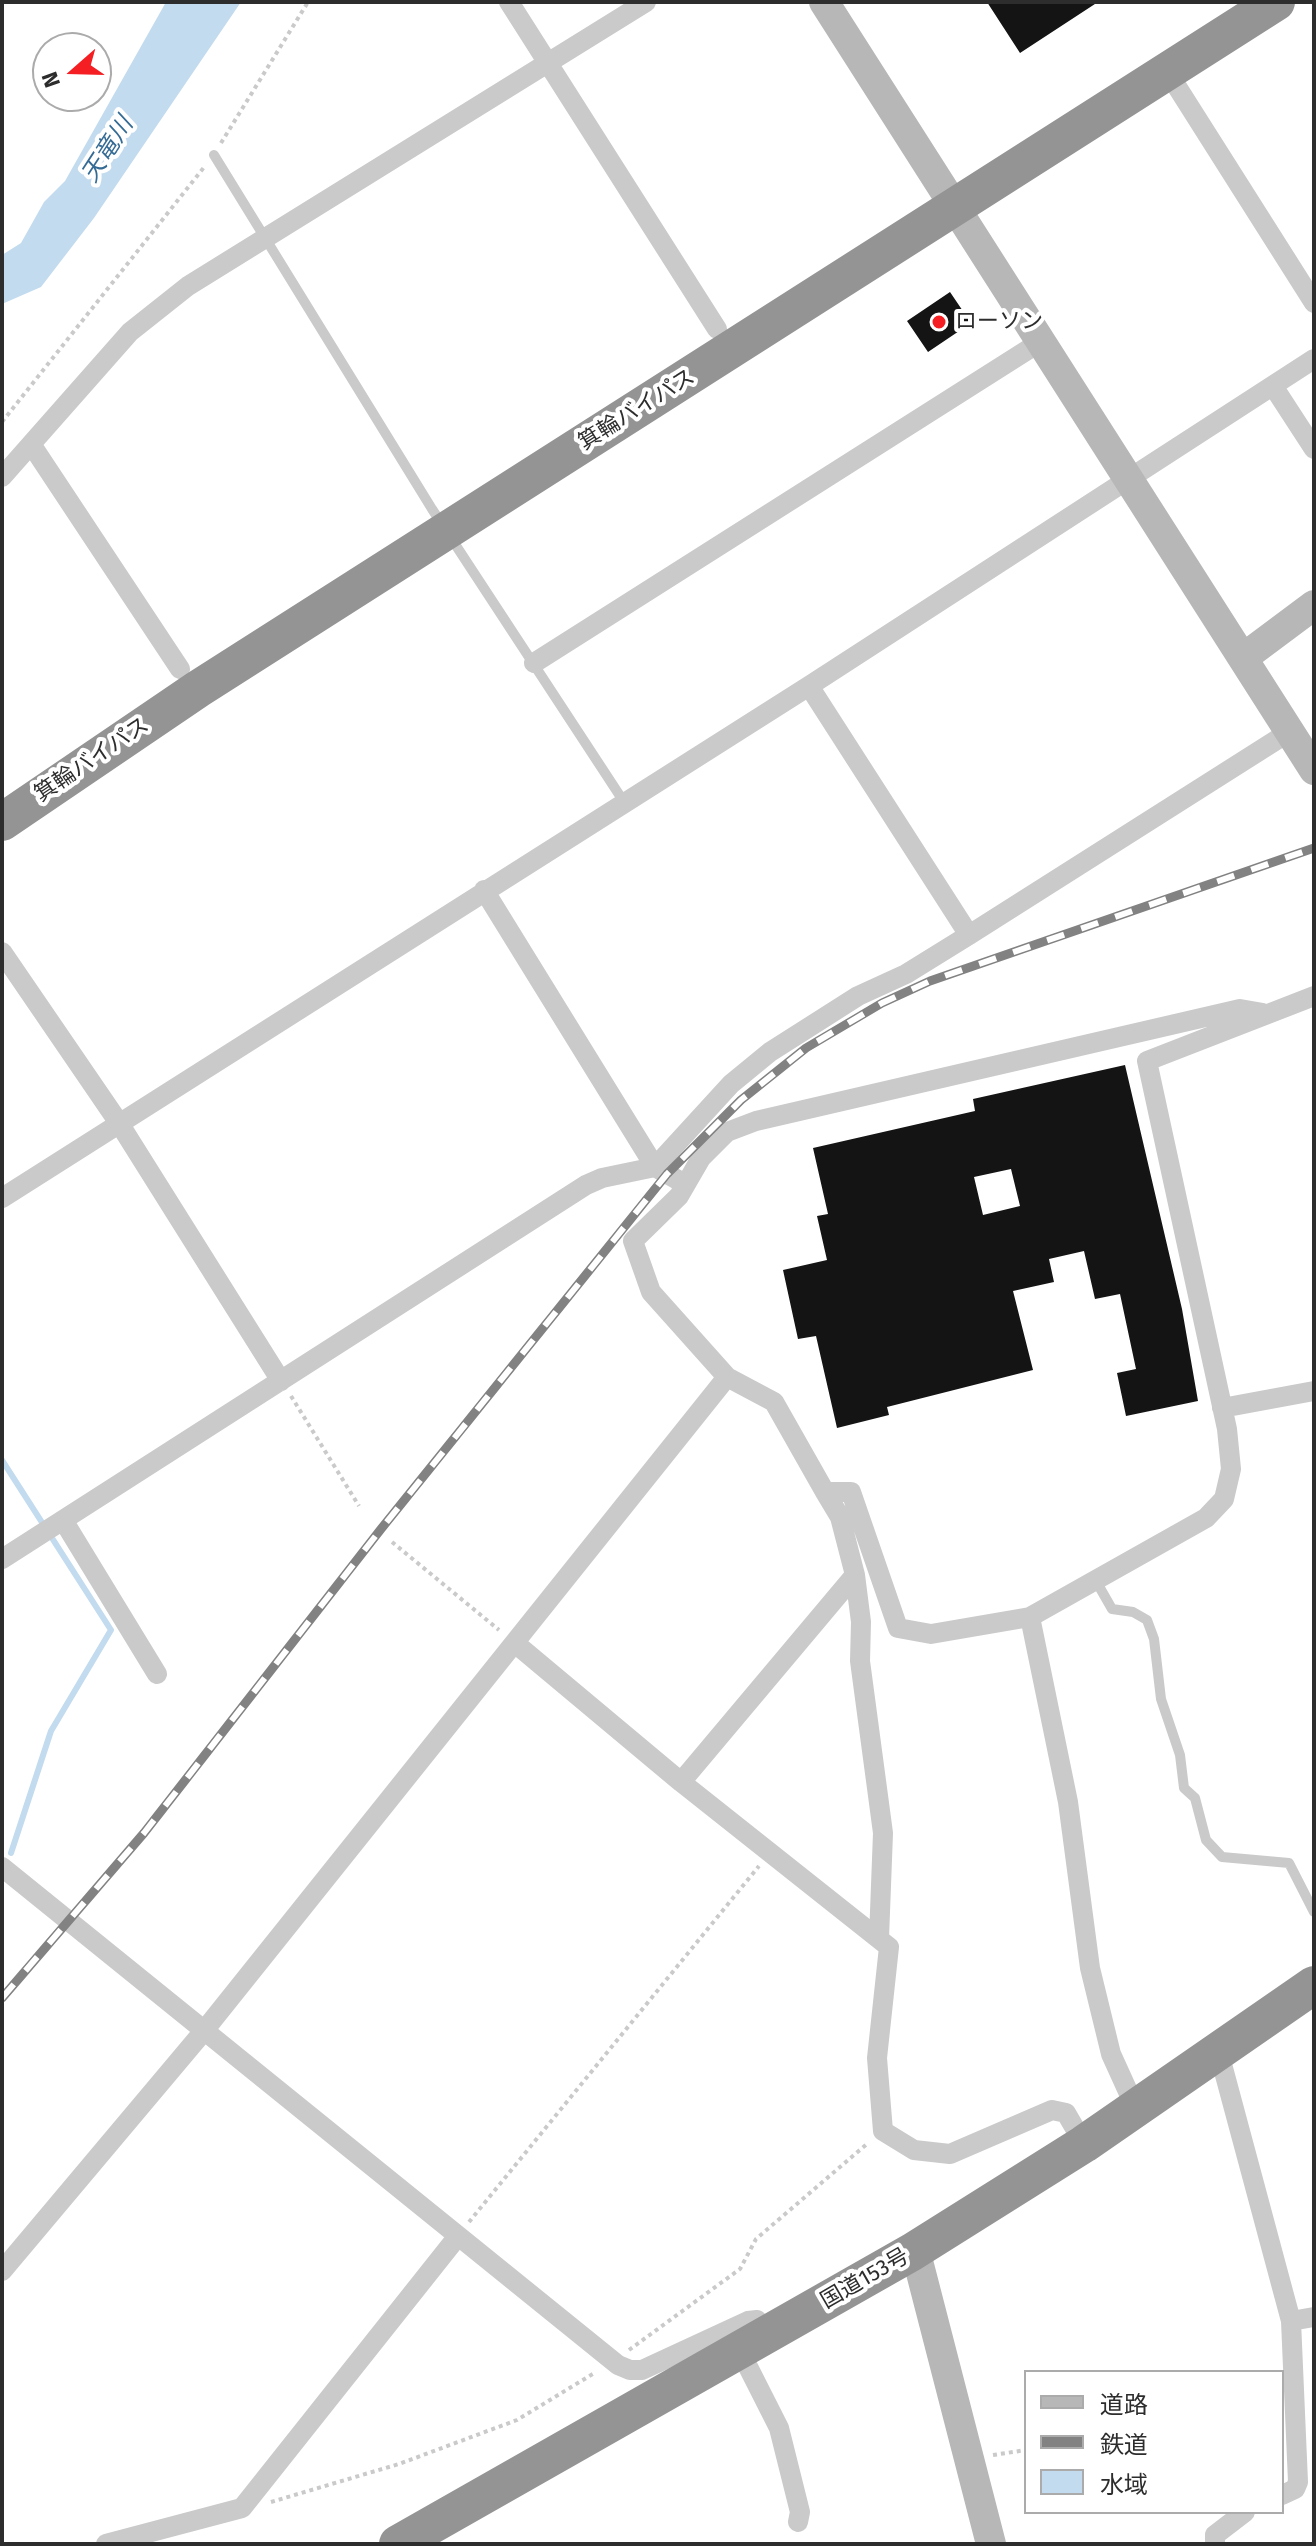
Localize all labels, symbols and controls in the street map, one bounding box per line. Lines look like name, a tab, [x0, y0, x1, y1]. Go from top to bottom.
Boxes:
north arrow	[32, 32, 112, 112]
text: N	[36, 68, 66, 91]
water label: 天竜川	[76, 112, 140, 188]
place label: ローソン	[955, 309, 1043, 335]
marker: ローソン	[930, 313, 948, 331]
street label: 箕輪バイパス	[574, 364, 700, 456]
street label: 箕輪バイパス	[30, 712, 154, 808]
street label: 国道153号	[816, 2243, 914, 2315]
legend	[1024, 2370, 1284, 2514]
text: 道路	[1100, 2391, 1148, 2419]
text: 鉄道	[1100, 2431, 1148, 2459]
text: 水域	[1100, 2471, 1148, 2499]

